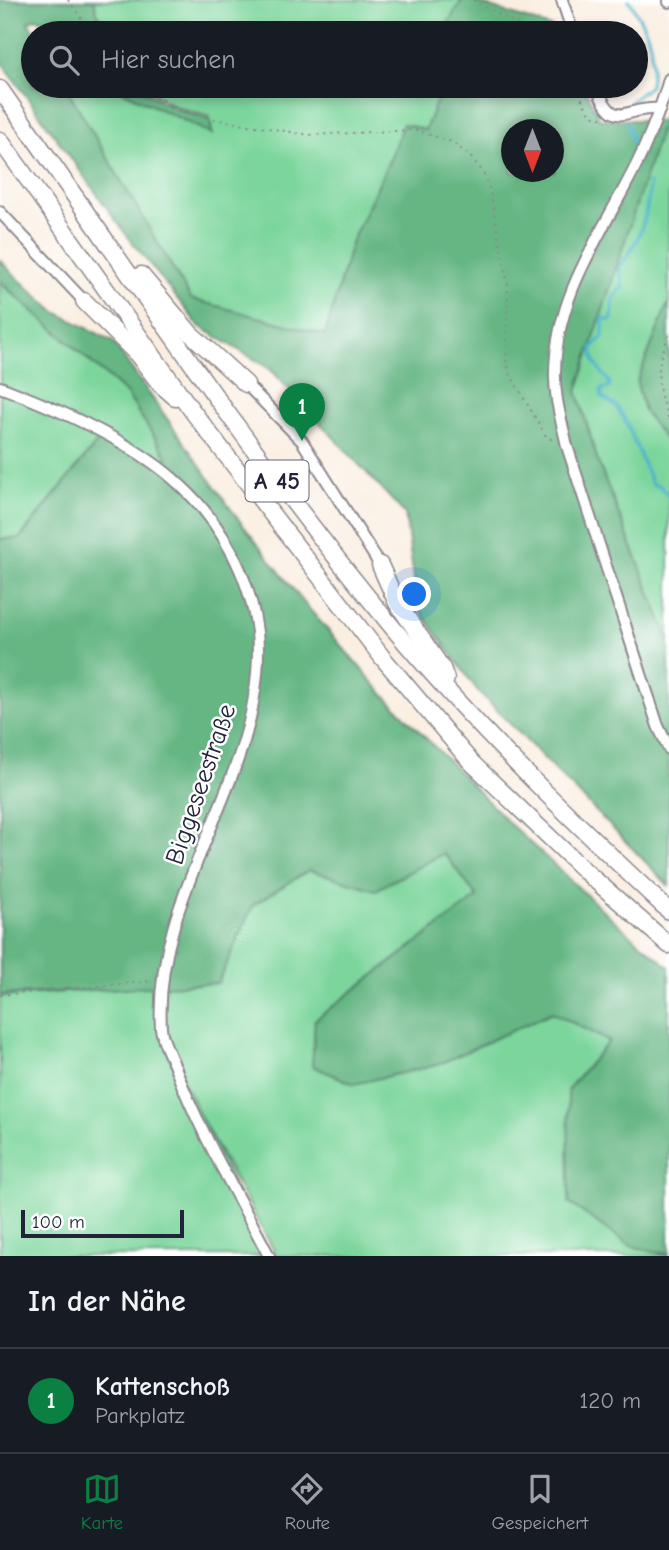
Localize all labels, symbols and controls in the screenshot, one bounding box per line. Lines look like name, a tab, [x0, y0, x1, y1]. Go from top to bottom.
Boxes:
search box	[21, 21, 648, 98]
icon: search	[45, 41, 83, 79]
text: Hier suchen	[101, 45, 236, 75]
north arrow	[501, 119, 564, 182]
pin: 1	[279, 383, 325, 441]
road number: A 45	[246, 460, 308, 502]
your location	[397, 577, 431, 611]
street label: Biggeseestraße	[159, 700, 242, 868]
scale bar	[21, 1207, 184, 1239]
text: 100 m	[32, 1211, 85, 1233]
text: In der Nähe	[28, 1284, 186, 1319]
text: Kattenschoß	[95, 1372, 230, 1402]
text: 1	[46, 1387, 56, 1414]
text: 120 m	[579, 1387, 641, 1414]
text: Parkplatz	[95, 1402, 185, 1429]
tab: Karte	[81, 1470, 123, 1534]
tab: Route	[285, 1470, 330, 1534]
tab: Gespeichert	[491, 1470, 588, 1534]

